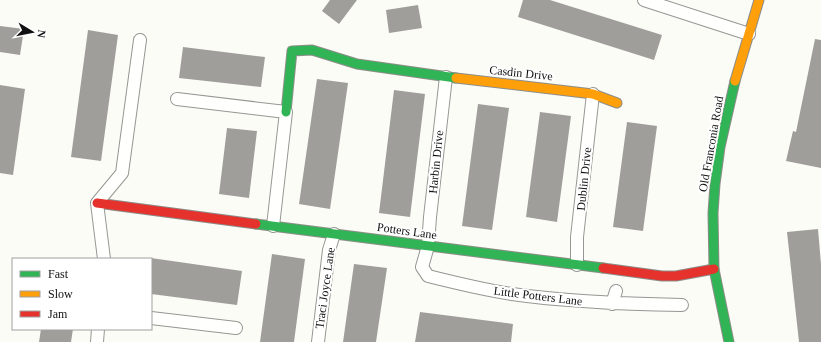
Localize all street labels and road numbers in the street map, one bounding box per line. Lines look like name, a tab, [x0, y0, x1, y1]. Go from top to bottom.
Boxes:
street label: Casdin Drive	[489, 63, 553, 83]
street label: Old Franconia Road	[696, 95, 726, 193]
street label: Harbin Drive	[426, 130, 446, 194]
street label: Dublin Drive	[574, 147, 594, 211]
street label: Potters Lane	[376, 220, 438, 242]
street label: Traci Joyce Lane	[312, 246, 338, 330]
street label: Little Potters Lane	[493, 284, 583, 308]

